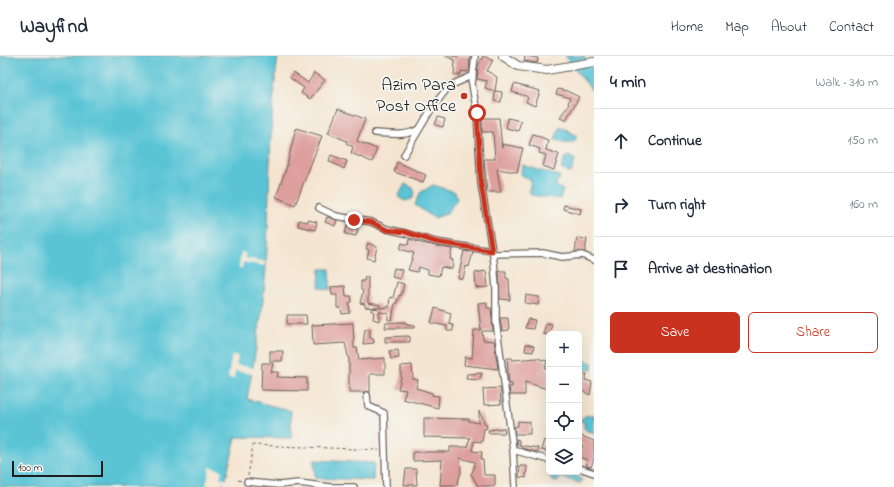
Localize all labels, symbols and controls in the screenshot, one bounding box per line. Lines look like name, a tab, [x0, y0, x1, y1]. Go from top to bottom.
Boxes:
text: Wayfind	[20, 14, 88, 41]
text: Home	[671, 17, 703, 38]
text: Map	[725, 17, 749, 38]
text: About	[771, 17, 807, 38]
text: Contact	[829, 17, 874, 38]
text: 4 min	[610, 70, 646, 95]
place label: Azim Para Post Office	[376, 73, 457, 120]
text: Walk · 310 m	[815, 73, 878, 92]
marker: Azim Para Post Office	[459, 91, 469, 101]
route start	[468, 104, 486, 122]
icon: ahead	[610, 130, 632, 152]
text: Continue	[648, 130, 702, 152]
text: 150 m	[847, 131, 878, 150]
icon: right	[610, 194, 632, 216]
text: Turn right	[648, 194, 706, 216]
text: 160 m	[849, 195, 878, 214]
route end	[345, 211, 363, 229]
icon: arrive	[610, 258, 632, 280]
text: Arrive at destination	[648, 258, 772, 280]
button: Save	[610, 312, 740, 353]
button: Share	[748, 312, 878, 353]
map controls	[546, 331, 582, 475]
button: +	[546, 331, 582, 367]
button: −	[546, 367, 582, 403]
button: locate	[546, 403, 582, 439]
button: layers	[546, 439, 582, 475]
scale bar	[12, 459, 103, 478]
text: 100 m	[18, 460, 42, 476]

